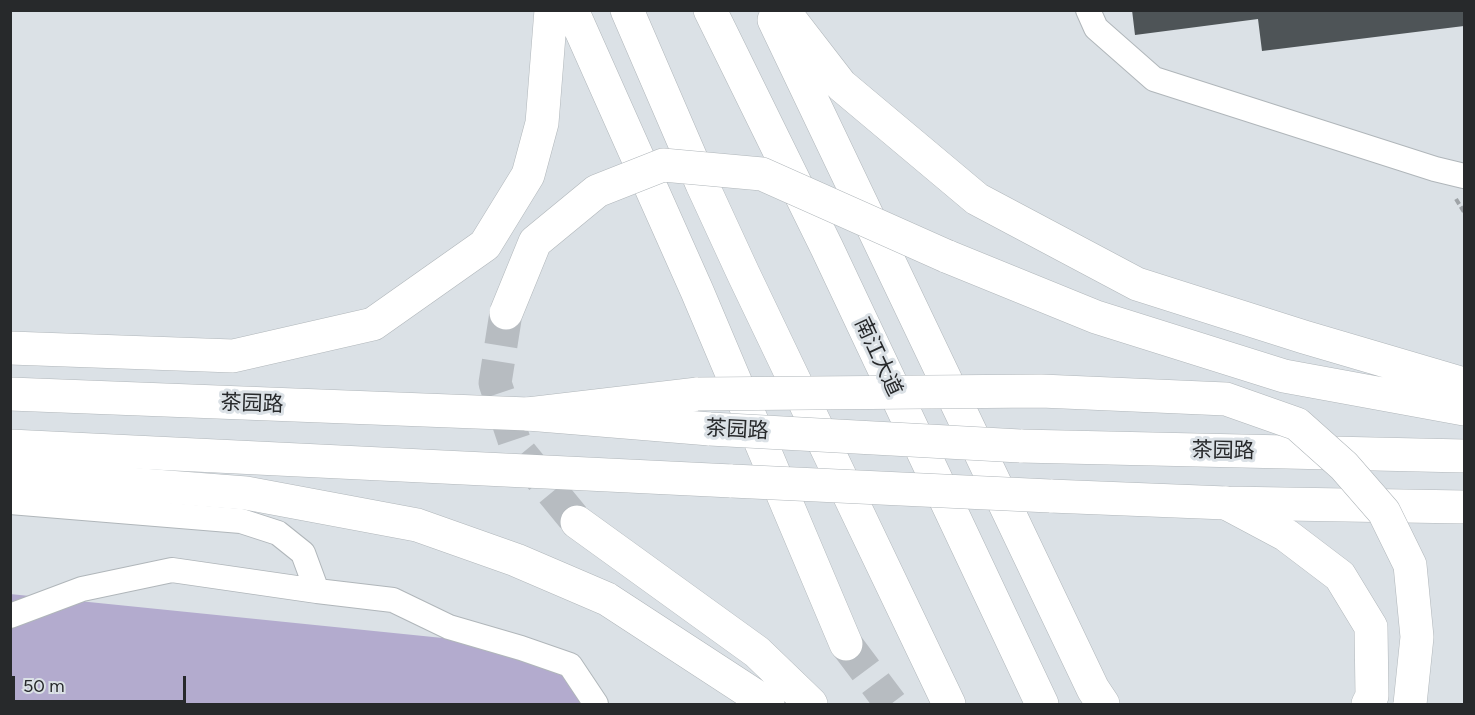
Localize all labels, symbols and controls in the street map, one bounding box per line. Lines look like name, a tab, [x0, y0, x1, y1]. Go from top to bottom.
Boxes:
street label: 南江大道	[849, 314, 907, 400]
street label: 茶园路	[220, 390, 284, 418]
street label: 茶园路	[705, 416, 769, 444]
street label: 茶园路	[1191, 438, 1255, 464]
scale bar	[15, 664, 189, 702]
text: 50 m	[23, 675, 65, 697]

